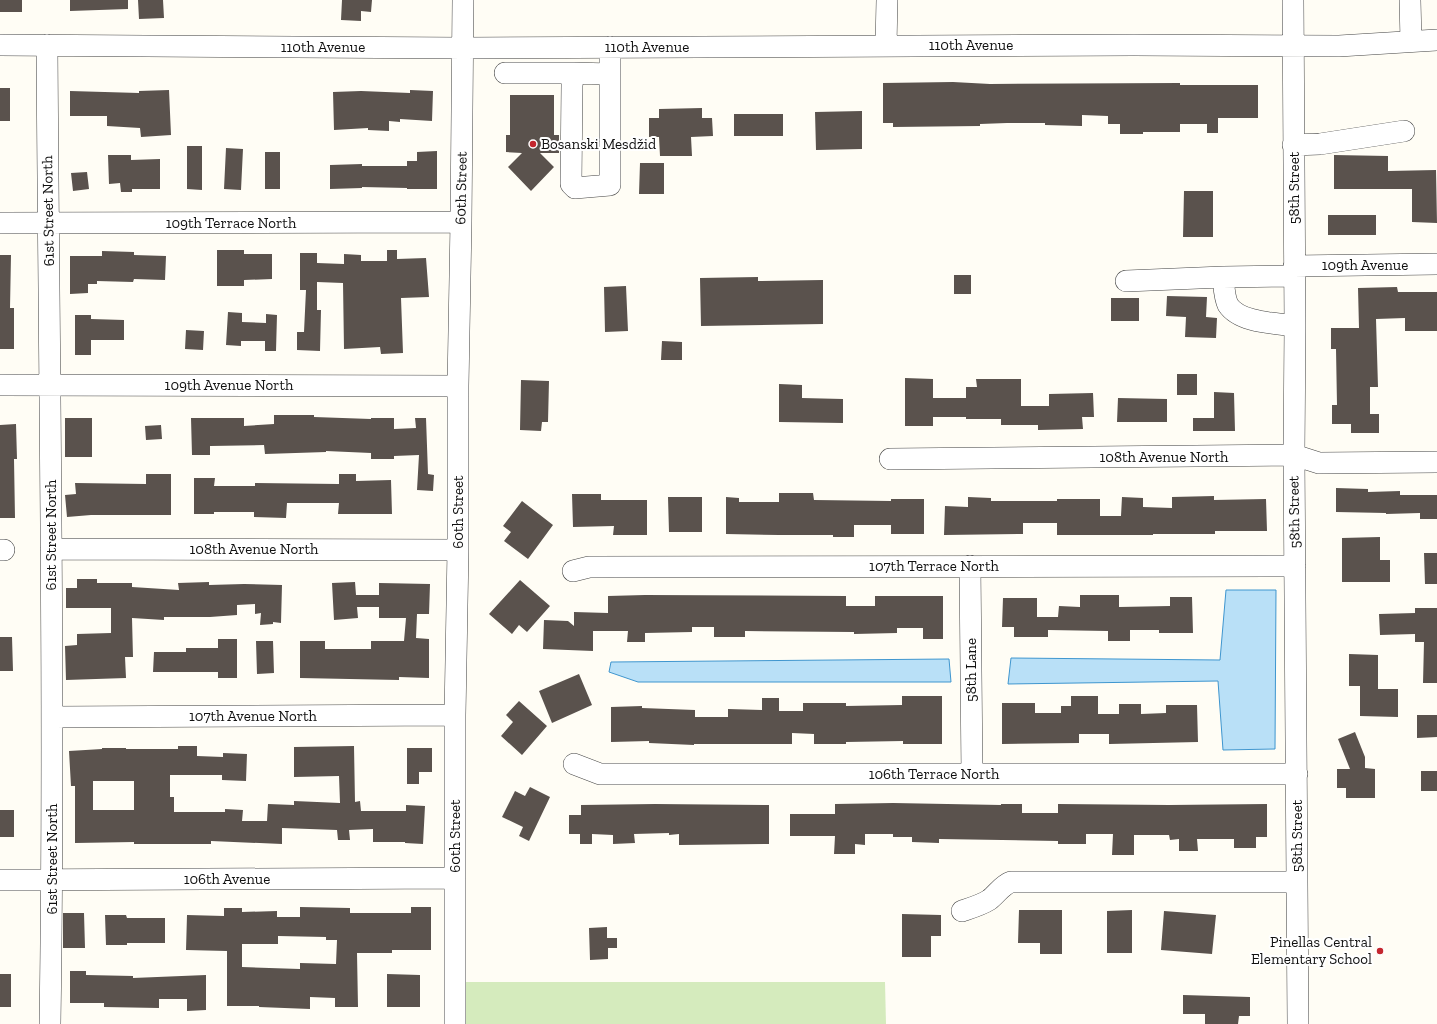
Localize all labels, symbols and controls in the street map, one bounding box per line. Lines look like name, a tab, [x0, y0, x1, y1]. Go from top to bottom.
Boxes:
street label: 110th Avenue	[929, 36, 1013, 54]
street label: 110th Avenue	[281, 38, 365, 56]
street label: 110th Avenue	[605, 38, 689, 56]
place label: Bosanski Mesdžid	[541, 135, 657, 153]
marker: Bosanski Mesdžid	[528, 139, 538, 149]
street label: 60th Street	[451, 151, 471, 225]
street label: 58th Street	[1285, 151, 1303, 224]
street label: 61st Street North	[38, 155, 58, 267]
street label: 109th Terrace North	[166, 214, 297, 232]
street label: 109th Avenue	[1322, 256, 1408, 274]
street label: 109th Avenue North	[165, 376, 294, 394]
street label: 108th Avenue North	[1100, 448, 1229, 466]
street label: 60th Street	[449, 475, 467, 549]
street label: 58th Street	[1284, 475, 1304, 548]
street label: 61st Street North	[42, 479, 60, 590]
street label: 108th Avenue North	[190, 540, 319, 558]
street label: 107th Terrace North	[869, 557, 999, 575]
street label: 58th Lane	[962, 638, 980, 702]
street label: 107th Avenue North	[189, 707, 318, 725]
street label: 106th Terrace North	[869, 765, 1000, 783]
street label: 60th Street	[446, 799, 464, 873]
street label: 58th Street	[1288, 799, 1306, 872]
street label: 61st Street North	[43, 803, 61, 914]
street label: 106th Avenue	[184, 870, 270, 888]
place label: Pinellas Central Elementary School	[1251, 933, 1372, 968]
marker: Pinellas Central Elementary School	[1375, 946, 1385, 956]

